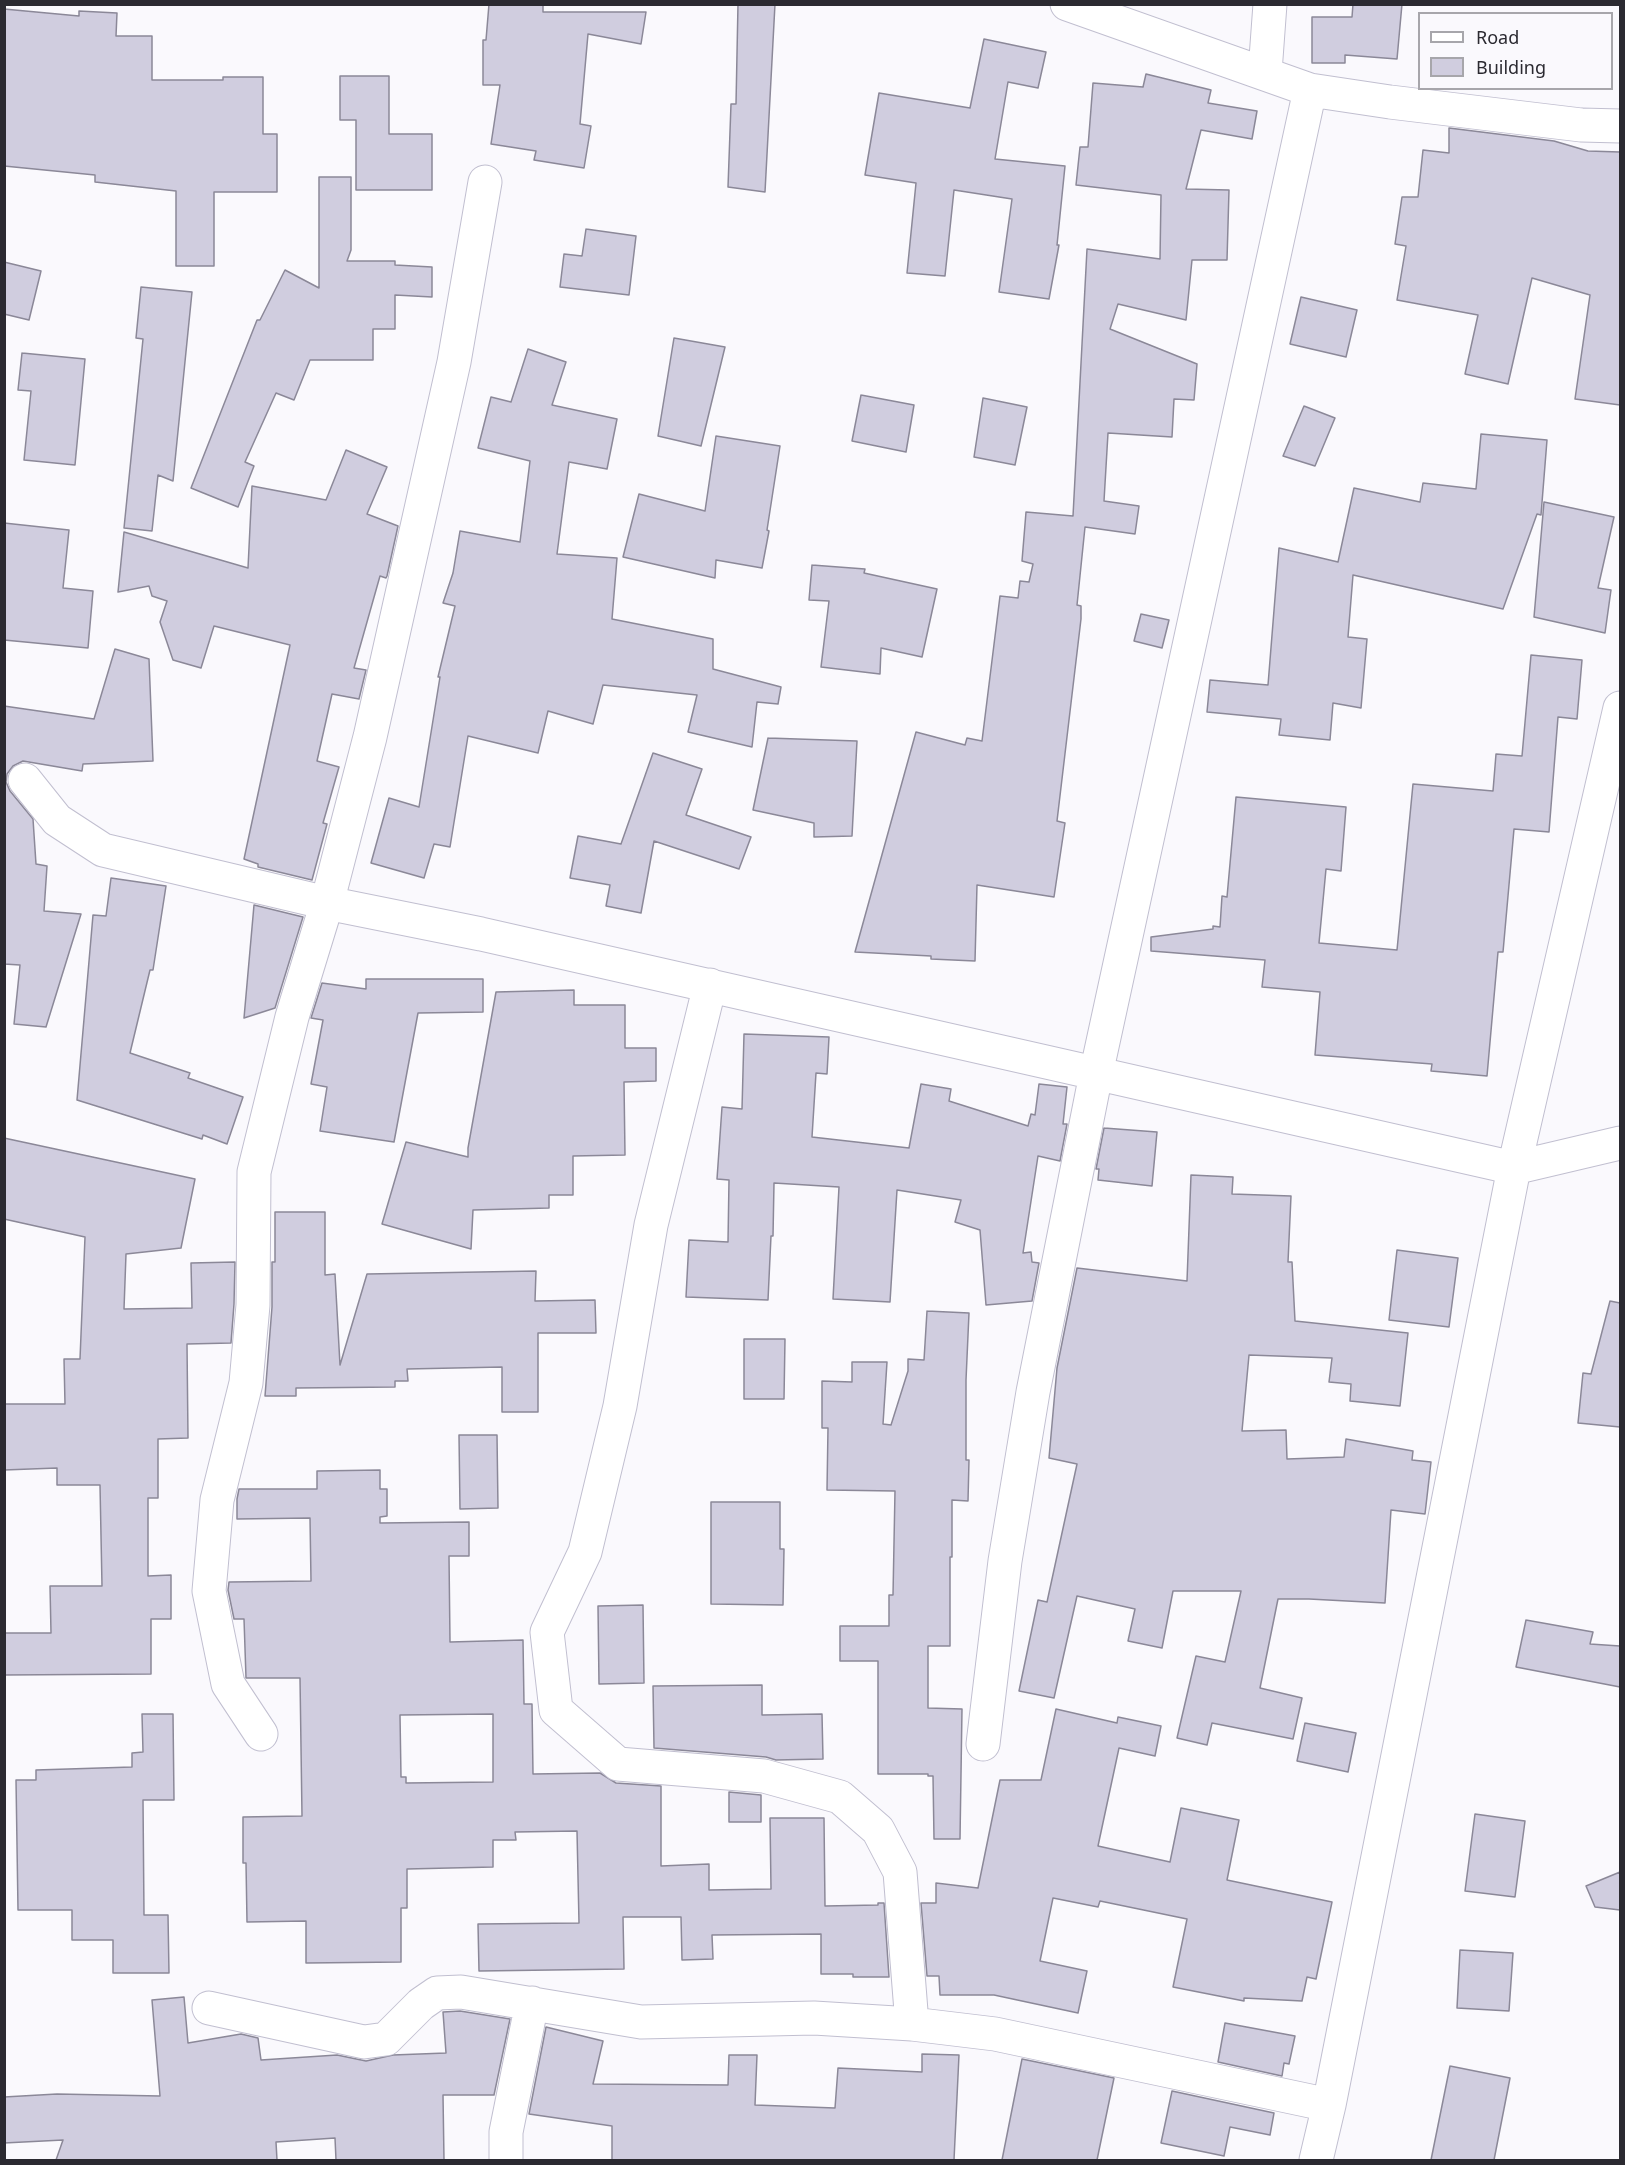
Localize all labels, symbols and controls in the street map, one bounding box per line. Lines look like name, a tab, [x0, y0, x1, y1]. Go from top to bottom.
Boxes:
legend	[1418, 12, 1613, 90]
text: Road	[1476, 25, 1519, 49]
text: Building	[1476, 55, 1546, 79]

